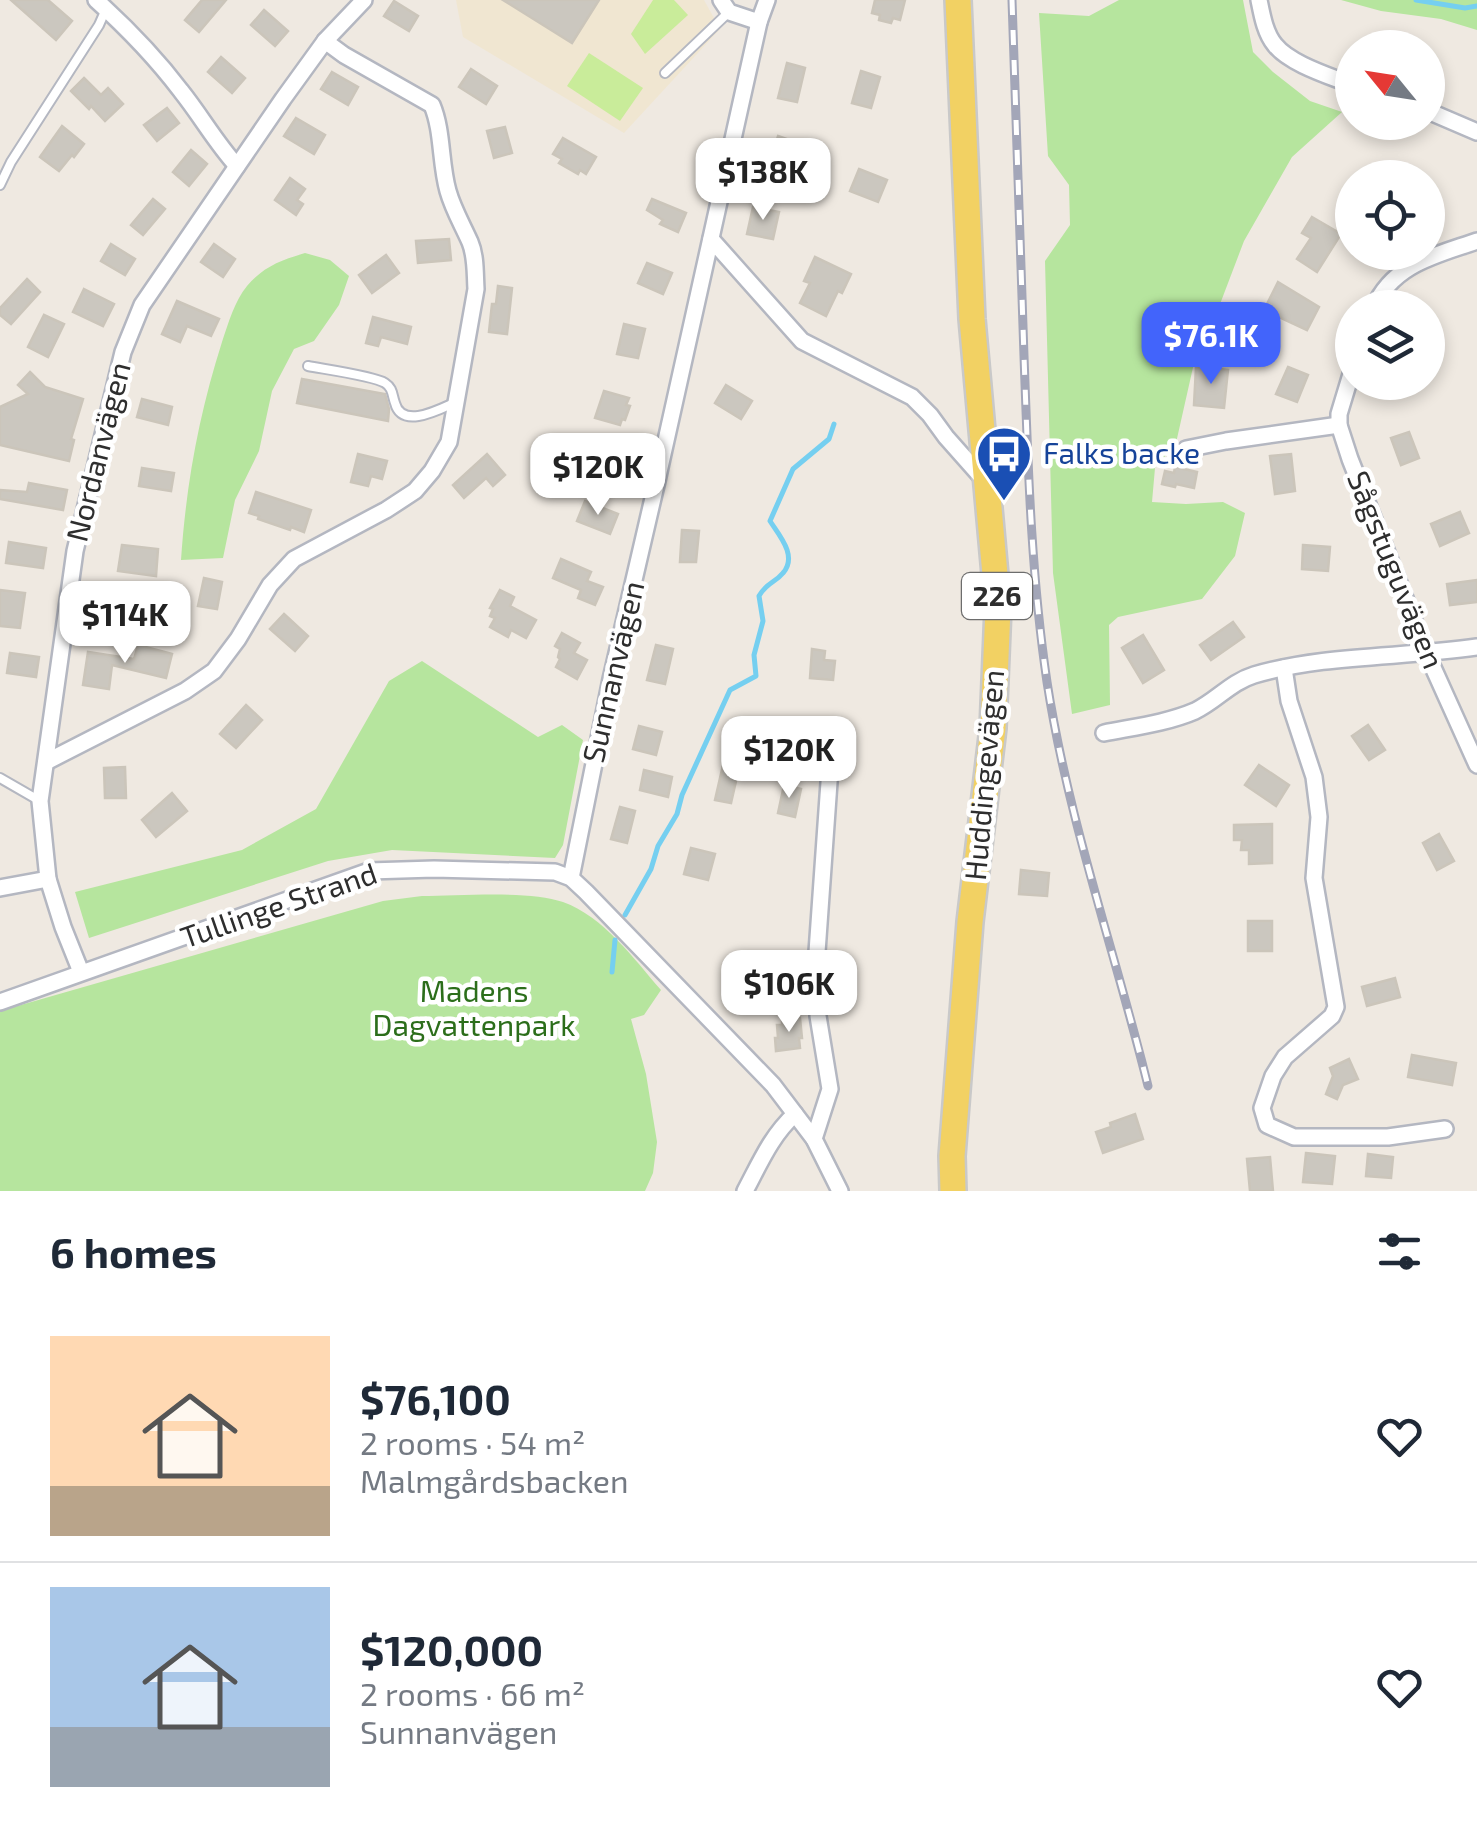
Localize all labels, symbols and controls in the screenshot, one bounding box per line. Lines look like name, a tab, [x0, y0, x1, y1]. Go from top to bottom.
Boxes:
north arrow	[1335, 30, 1445, 140]
map controls	[1335, 30, 1445, 400]
pin: $138K	[693, 138, 833, 223]
text: $138K	[718, 151, 808, 189]
button: locate	[1335, 160, 1445, 270]
button: layers	[1335, 290, 1445, 400]
pin: $76.1K	[1130, 302, 1292, 387]
text: $76.1K	[1164, 315, 1258, 353]
street label: Nordanvägen	[57, 358, 137, 545]
bus stop icon: Falks backe	[974, 424, 1034, 503]
pin: $120K	[528, 433, 668, 518]
place label: Falks backe	[1043, 434, 1200, 470]
text: $120K	[552, 446, 644, 484]
street label: Sågstuguvägen	[1341, 465, 1453, 673]
road number: 226	[962, 573, 1032, 619]
street label: Sunnanvägen	[574, 577, 650, 766]
pin: $114K	[55, 581, 195, 666]
text: $114K	[82, 594, 168, 632]
street label: Huddingevägen	[956, 668, 1010, 882]
pin: $120K	[719, 716, 859, 801]
text: $120K	[743, 729, 835, 767]
street label: Tullinge Strand	[175, 854, 381, 955]
pin: $106K	[719, 950, 859, 1035]
text: $106K	[743, 963, 835, 1001]
park label: Madens Dagvattenpark	[373, 972, 575, 1042]
icon: filters	[1372, 1224, 1427, 1279]
text: 6 homes	[50, 1226, 217, 1276]
text: $76,100	[360, 1373, 511, 1423]
icon: home	[130, 1376, 250, 1496]
icon: heart	[1372, 1409, 1427, 1464]
text: 2 rooms · 54 m²	[360, 1423, 585, 1461]
text: Malmgårdsbacken	[360, 1461, 629, 1499]
text: $120,000	[360, 1624, 543, 1674]
icon: home	[130, 1627, 250, 1747]
icon: heart	[1372, 1660, 1427, 1715]
text: 2 rooms · 66 m²	[360, 1674, 585, 1712]
text: Sunnanvägen	[360, 1712, 557, 1750]

